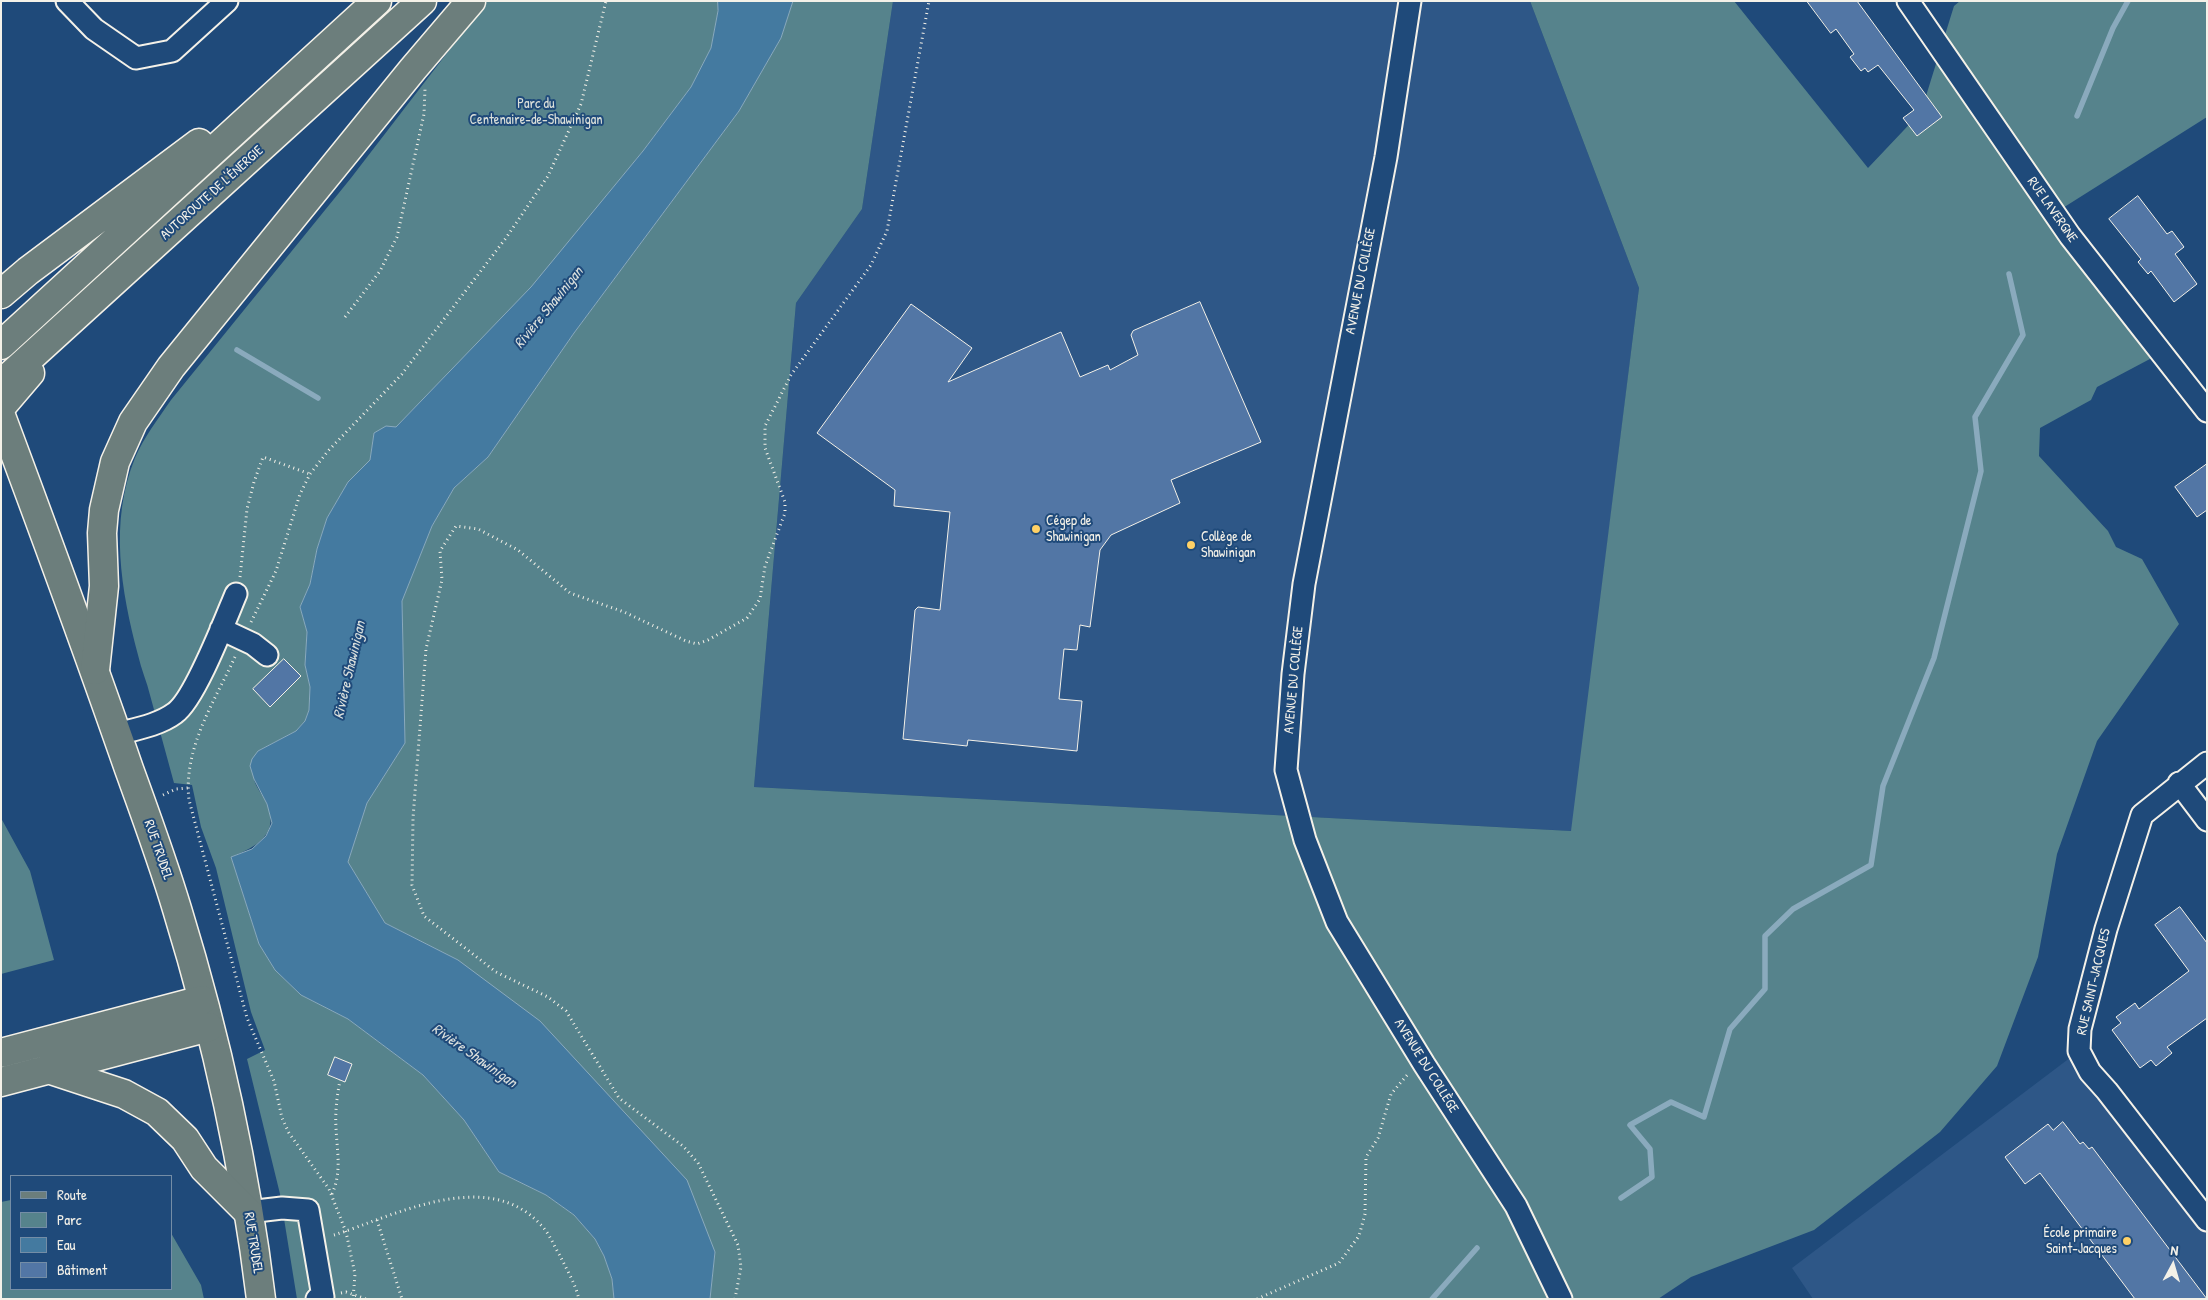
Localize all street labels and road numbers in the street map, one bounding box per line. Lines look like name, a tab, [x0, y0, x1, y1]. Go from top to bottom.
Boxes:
street label: AUTOROUTE DE L'ÉNERGIE	[157, 142, 267, 244]
street label: RUE LAVERGNE	[2023, 174, 2081, 246]
street label: AVENUE DU COLLÈGE	[1342, 226, 1380, 336]
street label: AVENUE DU COLLÈGE	[1281, 625, 1307, 735]
street label: RUE TRUDEL	[140, 818, 176, 882]
street label: RUE SAINT-JACQUES	[2074, 927, 2114, 1037]
street label: AVENUE DU COLLÈGE	[1390, 1016, 1462, 1116]
street label: RUE TRUDEL	[240, 1211, 266, 1275]

